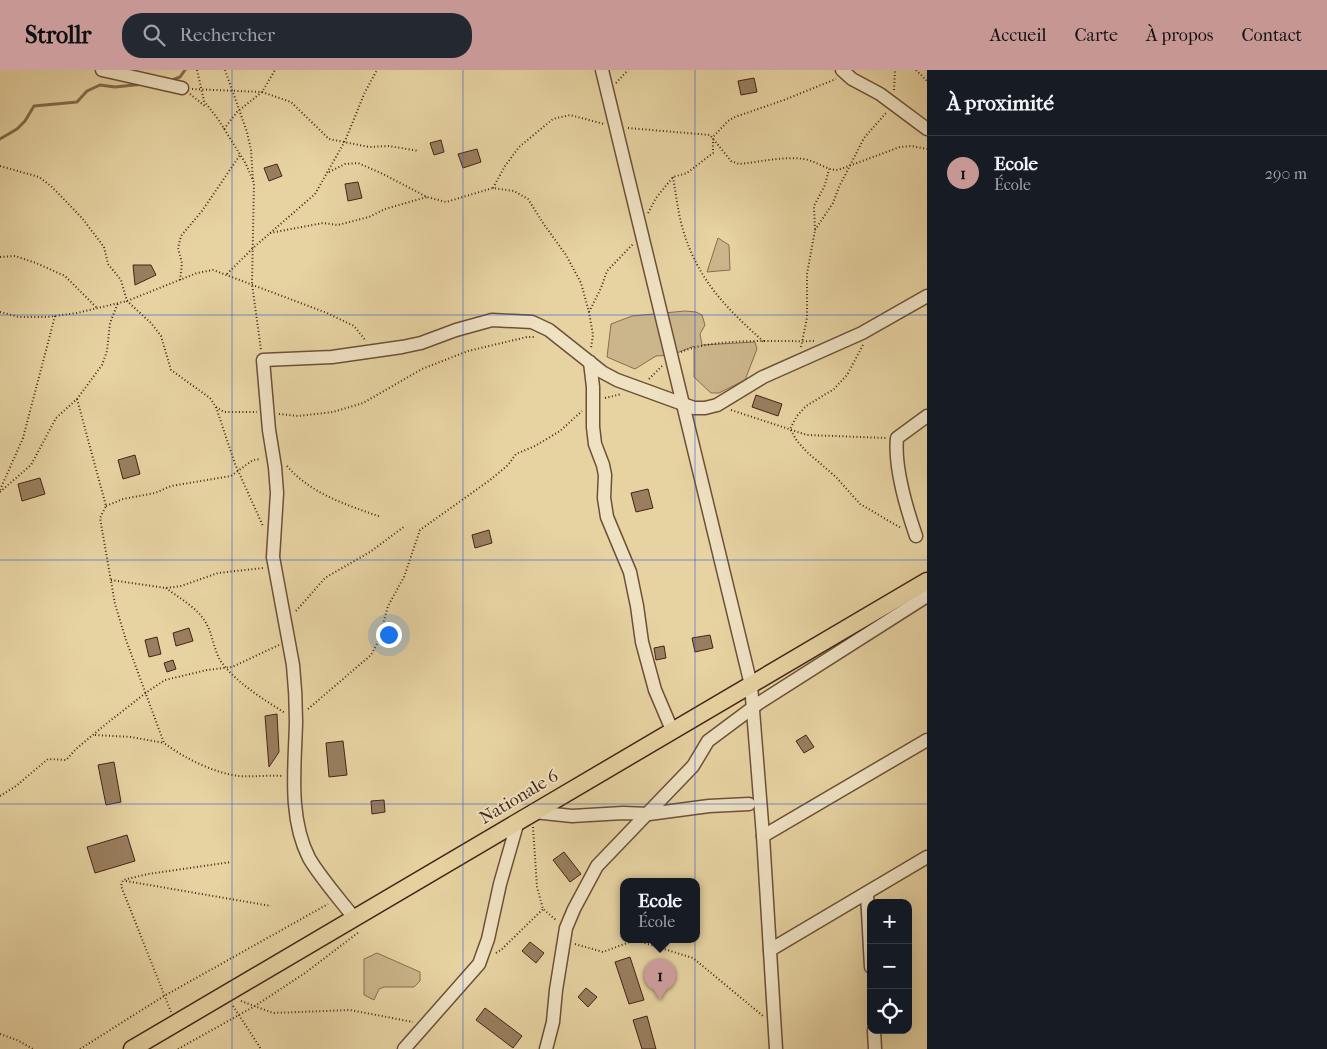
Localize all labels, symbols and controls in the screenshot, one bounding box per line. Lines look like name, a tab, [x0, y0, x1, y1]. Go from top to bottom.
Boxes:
search box	[122, 13, 472, 58]
text: Strollr	[25, 21, 92, 49]
icon: search	[140, 21, 168, 49]
text: Rechercher	[180, 24, 275, 46]
text: Accueil	[990, 25, 1047, 46]
text: Carte	[1075, 25, 1118, 46]
text: À propos	[1146, 25, 1213, 46]
text: Contact	[1241, 25, 1302, 46]
text: À proximité	[947, 91, 1054, 115]
text: Ecole	[994, 153, 1038, 175]
text: 1	[960, 164, 966, 183]
text: 290 m	[1265, 164, 1307, 183]
text: École	[994, 175, 1031, 194]
your location	[376, 622, 402, 648]
street label: Nationale 6	[476, 765, 562, 829]
popup	[620, 878, 700, 943]
text: Ecole	[638, 890, 682, 912]
map controls	[867, 899, 912, 1034]
button: +	[867, 899, 912, 944]
text: École	[638, 912, 675, 931]
button: −	[867, 944, 912, 989]
pin: 1	[644, 959, 676, 1000]
button: locate	[867, 989, 912, 1034]

